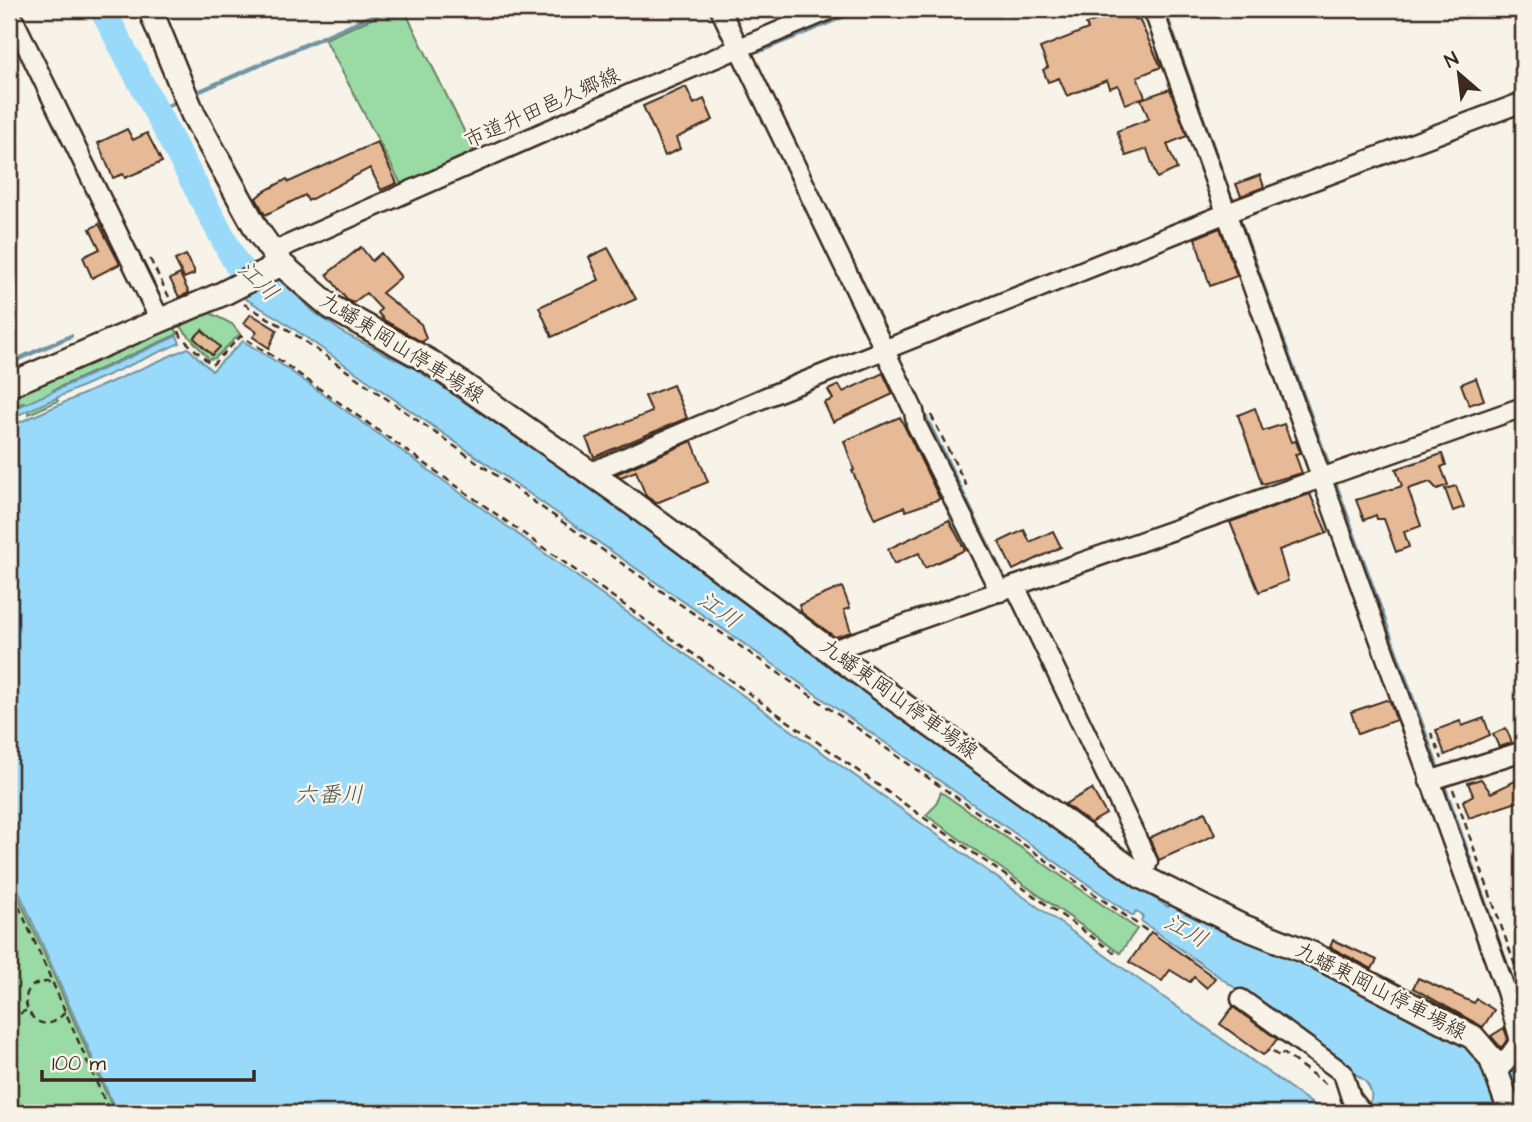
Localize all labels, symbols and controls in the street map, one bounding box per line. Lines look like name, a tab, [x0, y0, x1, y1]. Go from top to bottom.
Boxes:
north arrow	[1424, 38, 1494, 108]
text: N	[1440, 46, 1463, 75]
street label: 市道升田邑久郷線	[459, 61, 625, 155]
water label: 江川	[230, 254, 286, 308]
street label: 九蟠東岡山停車場線	[314, 286, 490, 410]
water label: 江川	[691, 584, 747, 636]
street label: 九蟠東岡山停車場線	[814, 632, 984, 766]
water label: 六番川	[295, 779, 364, 811]
water label: 江川	[1158, 906, 1214, 956]
street label: 九蟠東岡山停車場線	[1290, 935, 1472, 1047]
scale bar	[42, 1038, 254, 1082]
text: 100 m	[52, 1049, 107, 1078]

